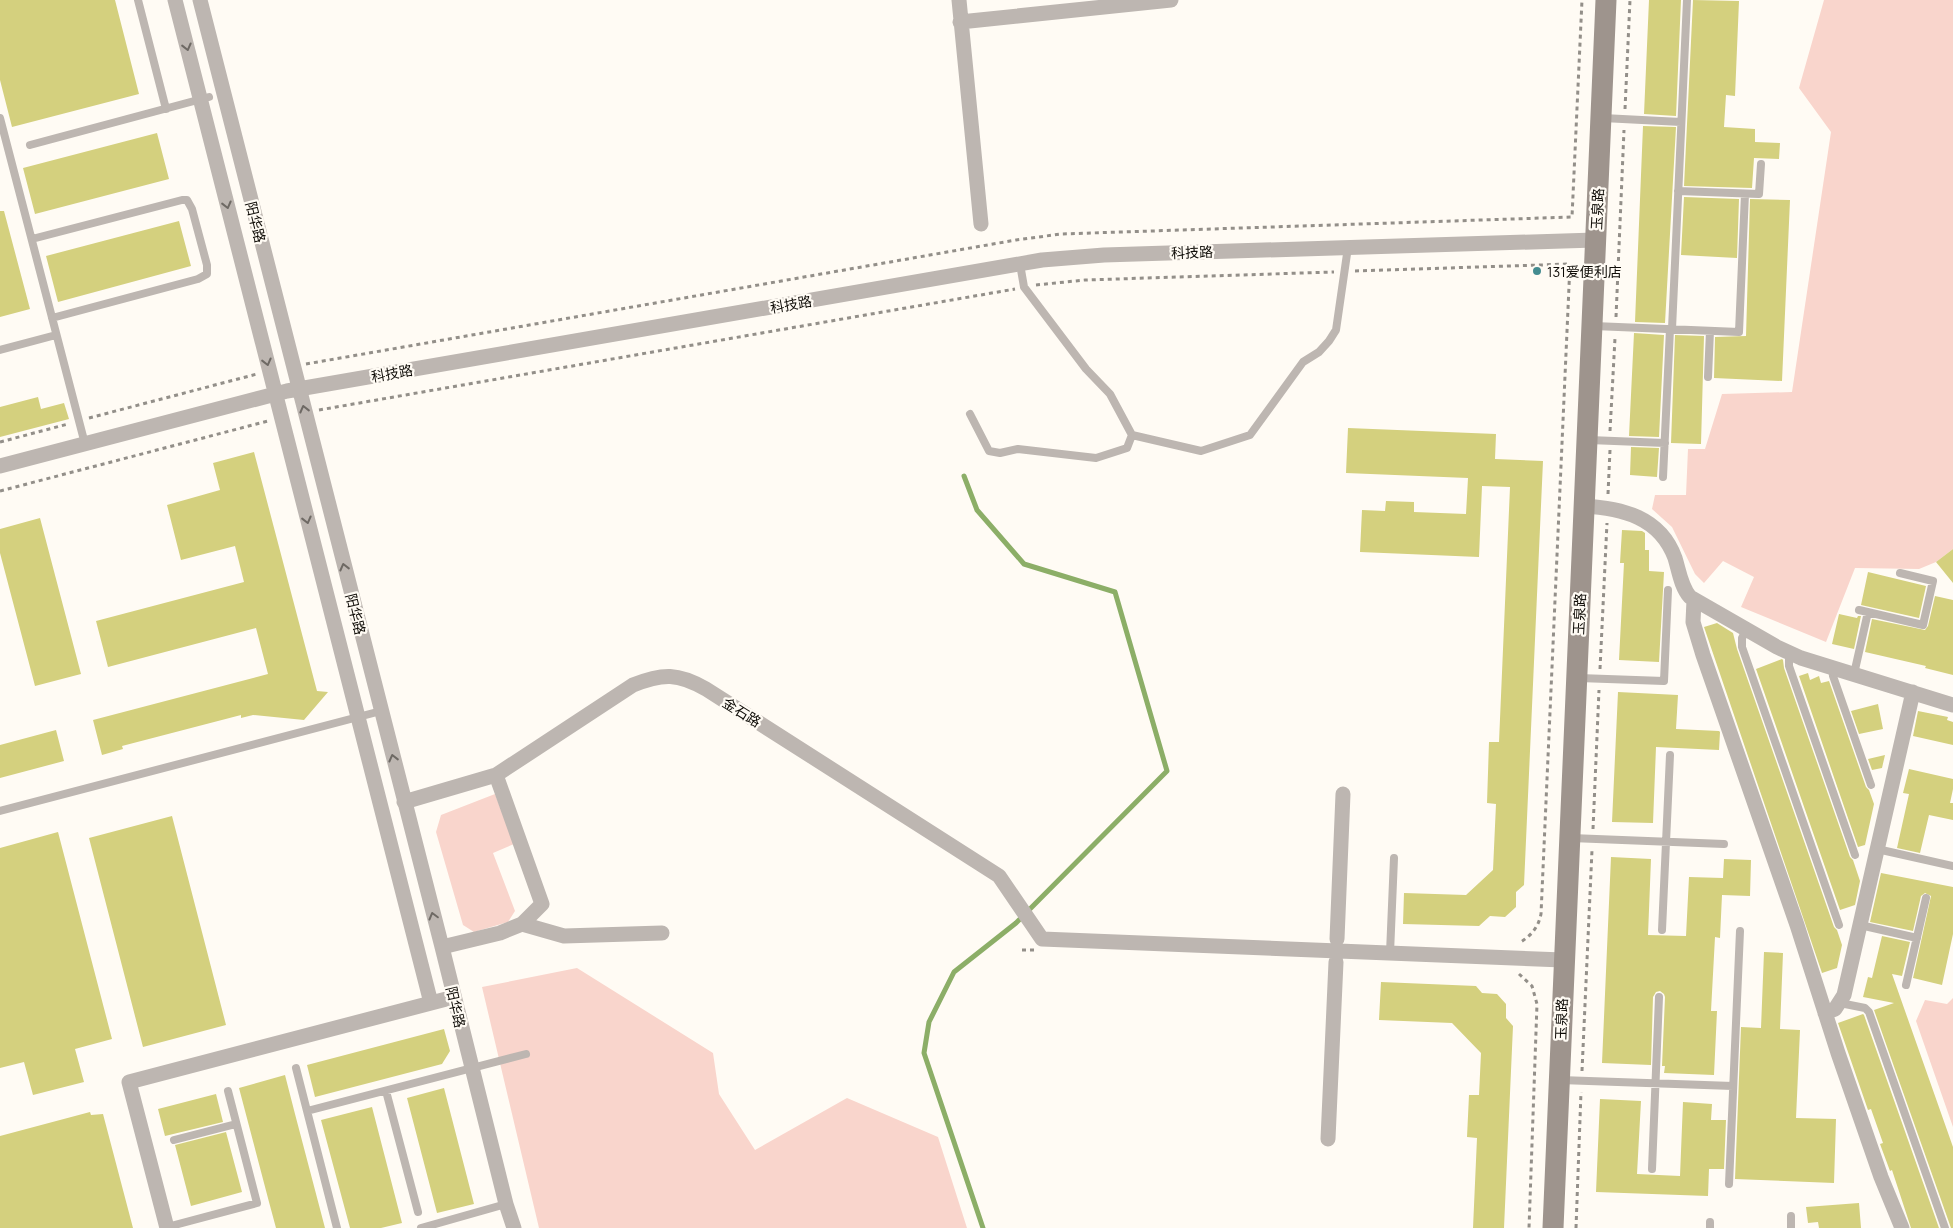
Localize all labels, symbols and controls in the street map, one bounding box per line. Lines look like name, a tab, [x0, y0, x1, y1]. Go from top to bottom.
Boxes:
one-way arrow	[181, 43, 192, 52]
street label: 玉泉路	[1586, 188, 1608, 230]
street label: 阳华路	[242, 199, 270, 245]
one-way arrow	[221, 200, 232, 209]
street label: 科技路	[1171, 242, 1213, 262]
place label: 131爱便利店	[1547, 262, 1622, 281]
marker: 131爱便利店	[1531, 265, 1543, 277]
street label: 科技路	[769, 291, 813, 317]
one-way arrow	[262, 358, 272, 366]
street label: 科技路	[370, 360, 414, 386]
one-way arrow	[299, 405, 310, 414]
one-way arrow	[302, 515, 312, 523]
one-way arrow	[339, 562, 350, 571]
street label: 阳华路	[342, 591, 370, 637]
street label: 玉泉路	[1568, 593, 1590, 635]
street label: 金石路	[719, 693, 765, 731]
one-way arrow	[388, 754, 399, 763]
one-way arrow	[429, 912, 439, 920]
street label: 阳华路	[442, 984, 470, 1030]
street label: 玉泉路	[1551, 998, 1571, 1040]

